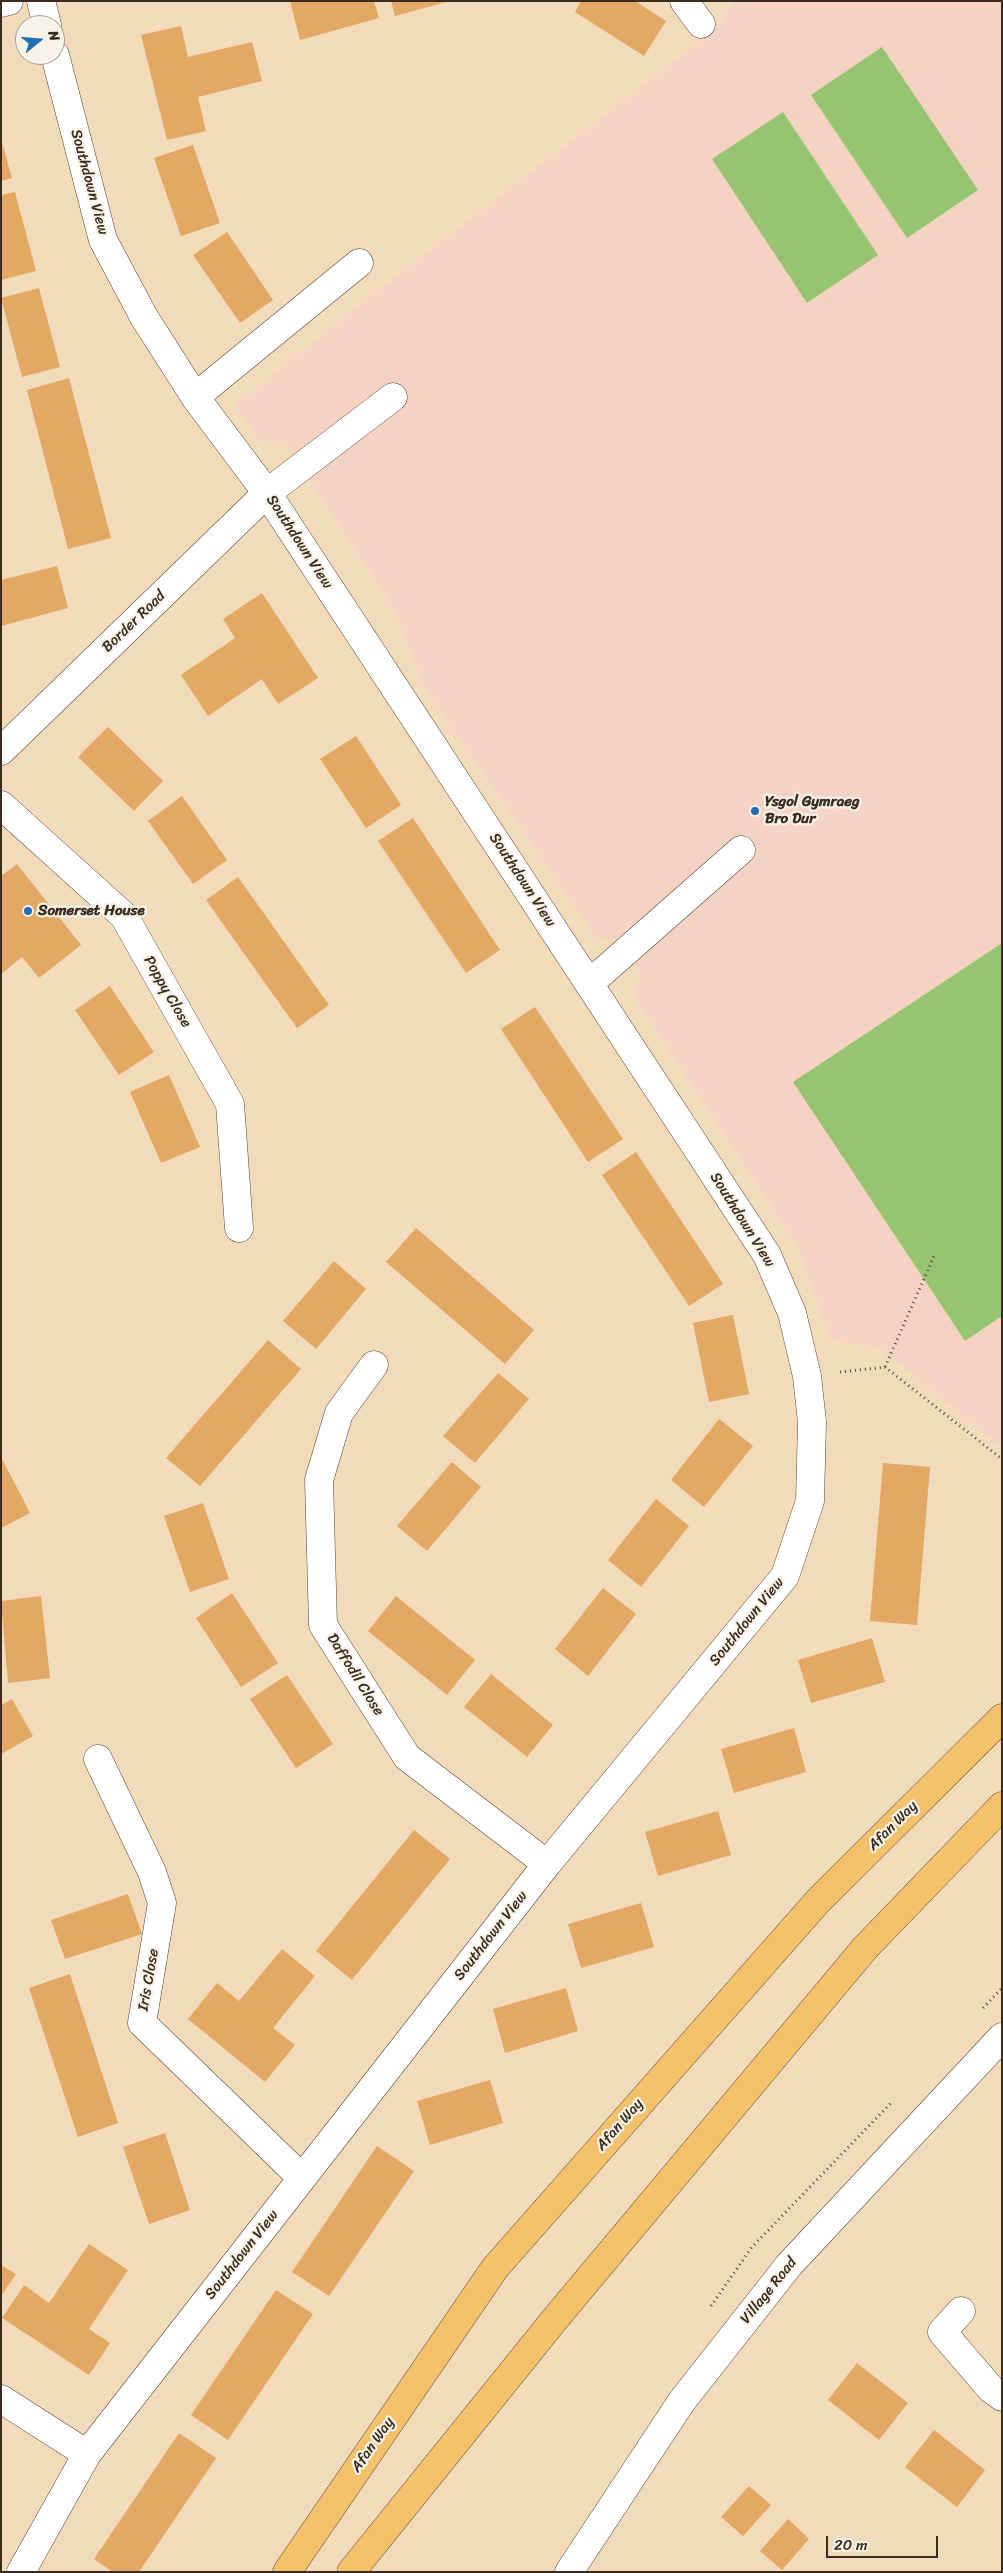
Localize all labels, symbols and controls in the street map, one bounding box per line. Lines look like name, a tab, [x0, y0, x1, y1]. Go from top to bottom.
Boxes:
north arrow	[15, 15, 65, 65]
text: N	[40, 27, 67, 44]
street label: Southdown View	[66, 127, 112, 237]
street label: Southdown View	[262, 492, 336, 592]
street label: Border Road	[99, 587, 169, 657]
place label: Ysgol Gymraeg Bro Dur	[765, 793, 860, 828]
marker: Ysgol Gymraeg Bro Dur	[749, 805, 761, 817]
street label: Southdown View	[485, 830, 559, 930]
place label: Somerset House	[38, 902, 145, 920]
marker: Somerset House	[22, 905, 34, 917]
street label: Poppy Close	[139, 953, 195, 1031]
street label: Southdown View	[706, 1169, 778, 1271]
street label: Southdown View	[706, 1574, 788, 1670]
street label: Daffodil Close	[323, 1631, 387, 1719]
street label: Afan Way	[864, 1797, 922, 1855]
street label: Southdown View	[451, 1888, 531, 1984]
street label: Iris Close	[135, 1947, 163, 2013]
street label: Afan Way	[593, 2095, 647, 2155]
street label: Southdown View	[202, 2207, 282, 2303]
street label: Village Road	[737, 2254, 801, 2328]
street label: Afan Way	[348, 2414, 398, 2476]
scale bar	[828, 2526, 940, 2558]
text: 20 m	[834, 2532, 868, 2558]

